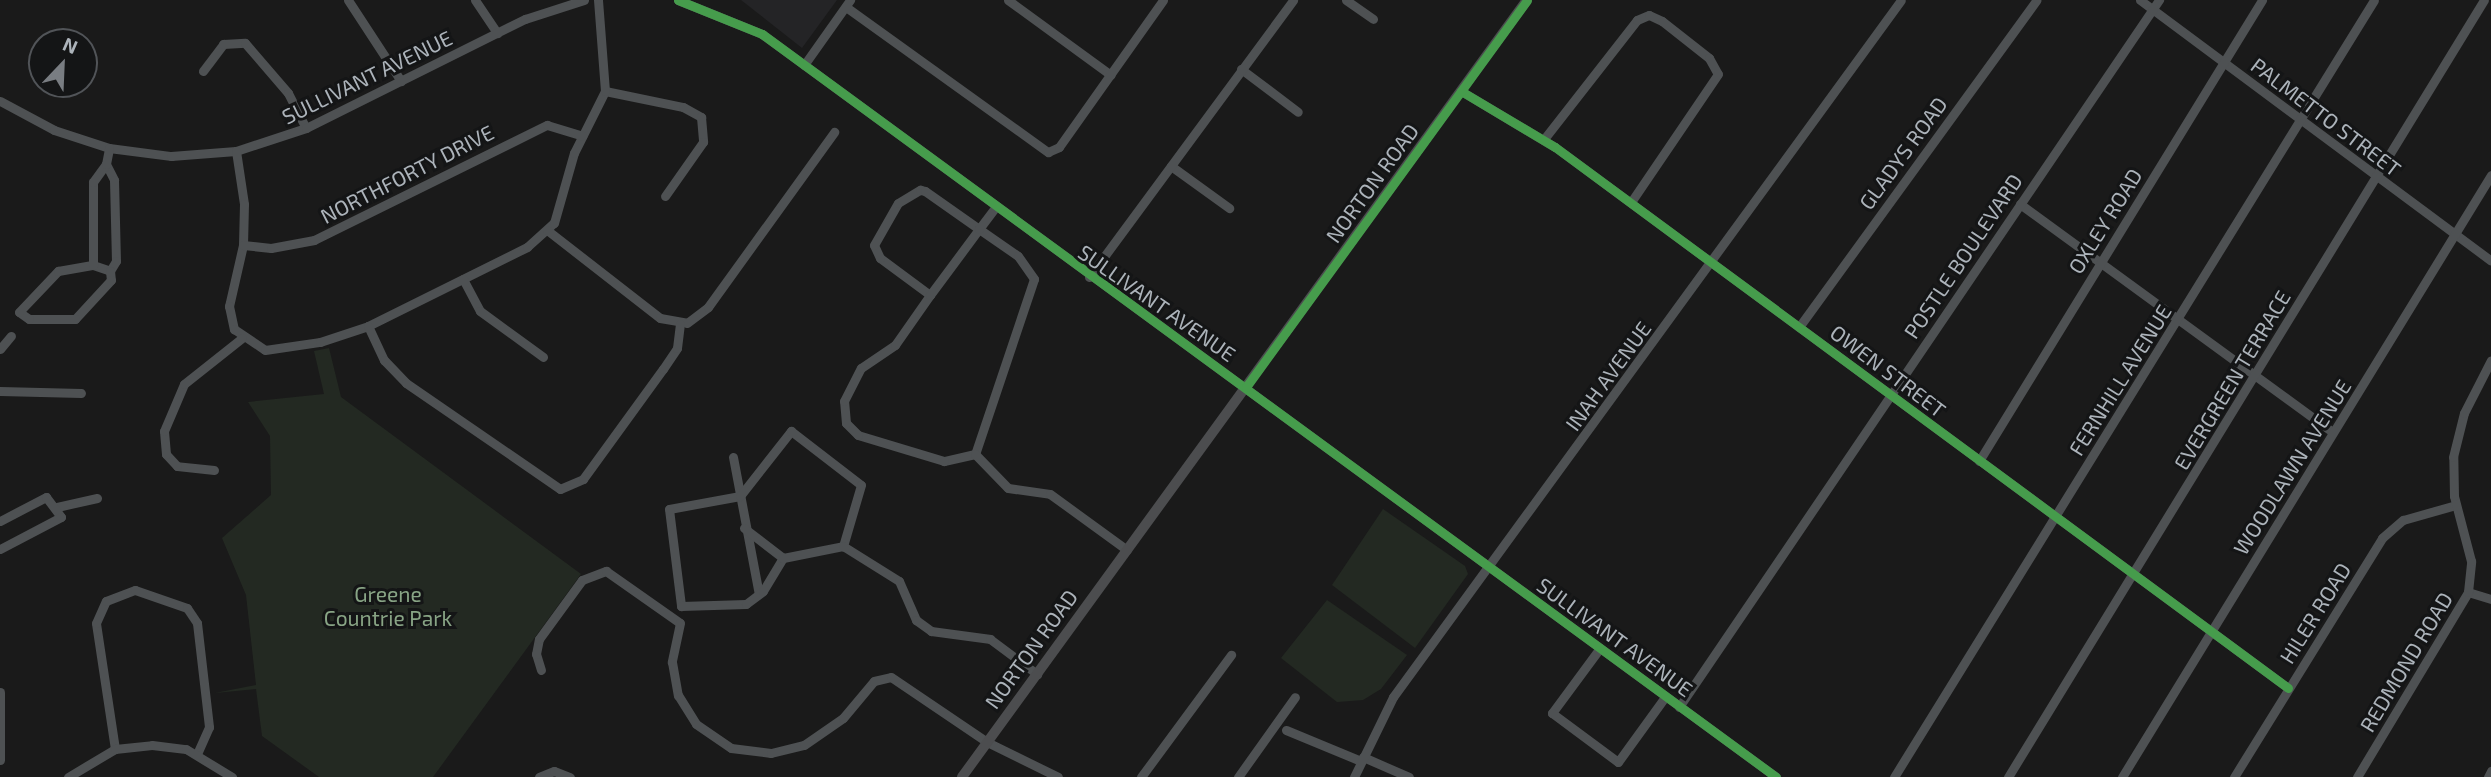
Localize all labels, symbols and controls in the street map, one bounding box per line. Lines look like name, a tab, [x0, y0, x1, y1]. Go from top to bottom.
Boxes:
street label: SULLIVANT AVENUE	[277, 25, 457, 129]
north arrow	[28, 28, 98, 98]
text: N	[60, 32, 81, 58]
street label: PALMETTO STREET	[2246, 52, 2406, 182]
street label: GLADYS ROAD	[1854, 92, 1952, 214]
street label: NORTHFORTY DRIVE	[316, 119, 498, 229]
street label: NORTON ROAD	[1320, 119, 1424, 247]
street label: OXLEY ROAD	[2063, 164, 2147, 278]
street label: POSTLE BOULEVARD	[1899, 169, 2027, 343]
street label: SULLIVANT AVENUE	[1073, 239, 1241, 367]
street label: EVERGREEN TERRACE	[2168, 286, 2296, 474]
street label: FERNHILL AVENUE	[2063, 299, 2177, 461]
street label: INAH AVENUE	[1560, 316, 1656, 436]
street label: OWEN STREET	[1825, 319, 1951, 423]
street label: WOODLAWN AVENUE	[2228, 375, 2356, 559]
street label: HILER ROAD	[2274, 558, 2356, 668]
street label: SULLIVANT AVENUE	[1532, 572, 1698, 702]
park label: Greene Countrie Park	[324, 581, 452, 631]
street label: NORTON ROAD	[979, 585, 1083, 713]
street label: REDMOND ROAD	[2354, 588, 2458, 736]

